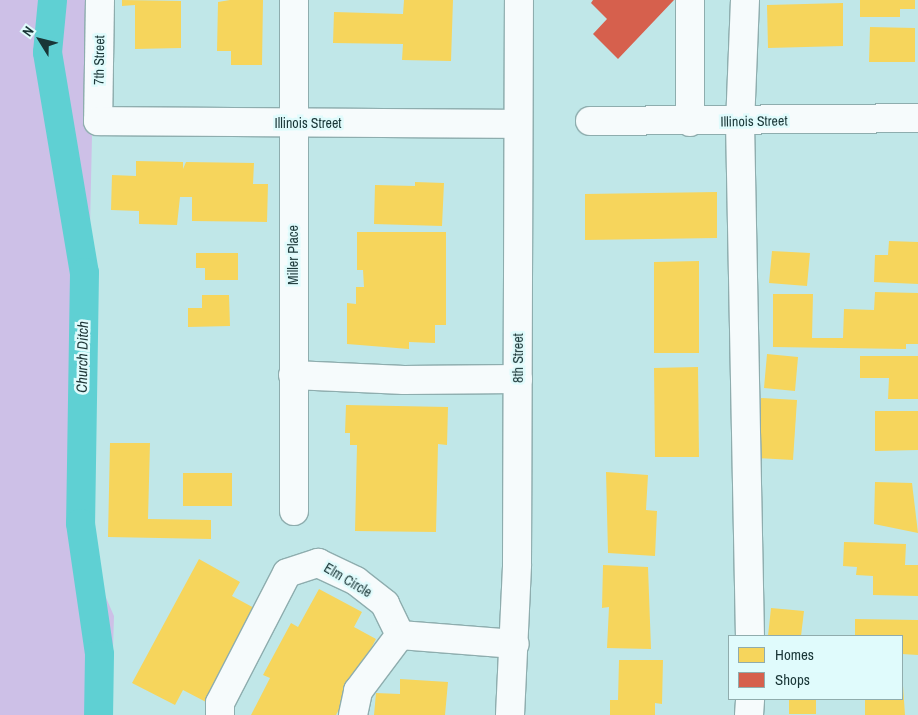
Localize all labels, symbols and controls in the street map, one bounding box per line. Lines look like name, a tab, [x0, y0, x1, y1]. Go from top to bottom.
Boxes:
north arrow	[15, 15, 65, 65]
text: N	[18, 23, 38, 40]
street label: 7th Street	[90, 35, 108, 85]
street label: Illinois Street	[720, 112, 788, 130]
street label: Illinois Street	[274, 115, 342, 131]
street label: Miller Place	[285, 225, 301, 285]
water label: Church Ditch	[72, 321, 92, 393]
street label: 8th Street	[510, 333, 526, 383]
street label: Elm Circle	[321, 559, 375, 601]
legend	[728, 635, 903, 700]
text: Homes	[775, 644, 814, 665]
text: Shops	[775, 669, 810, 690]

